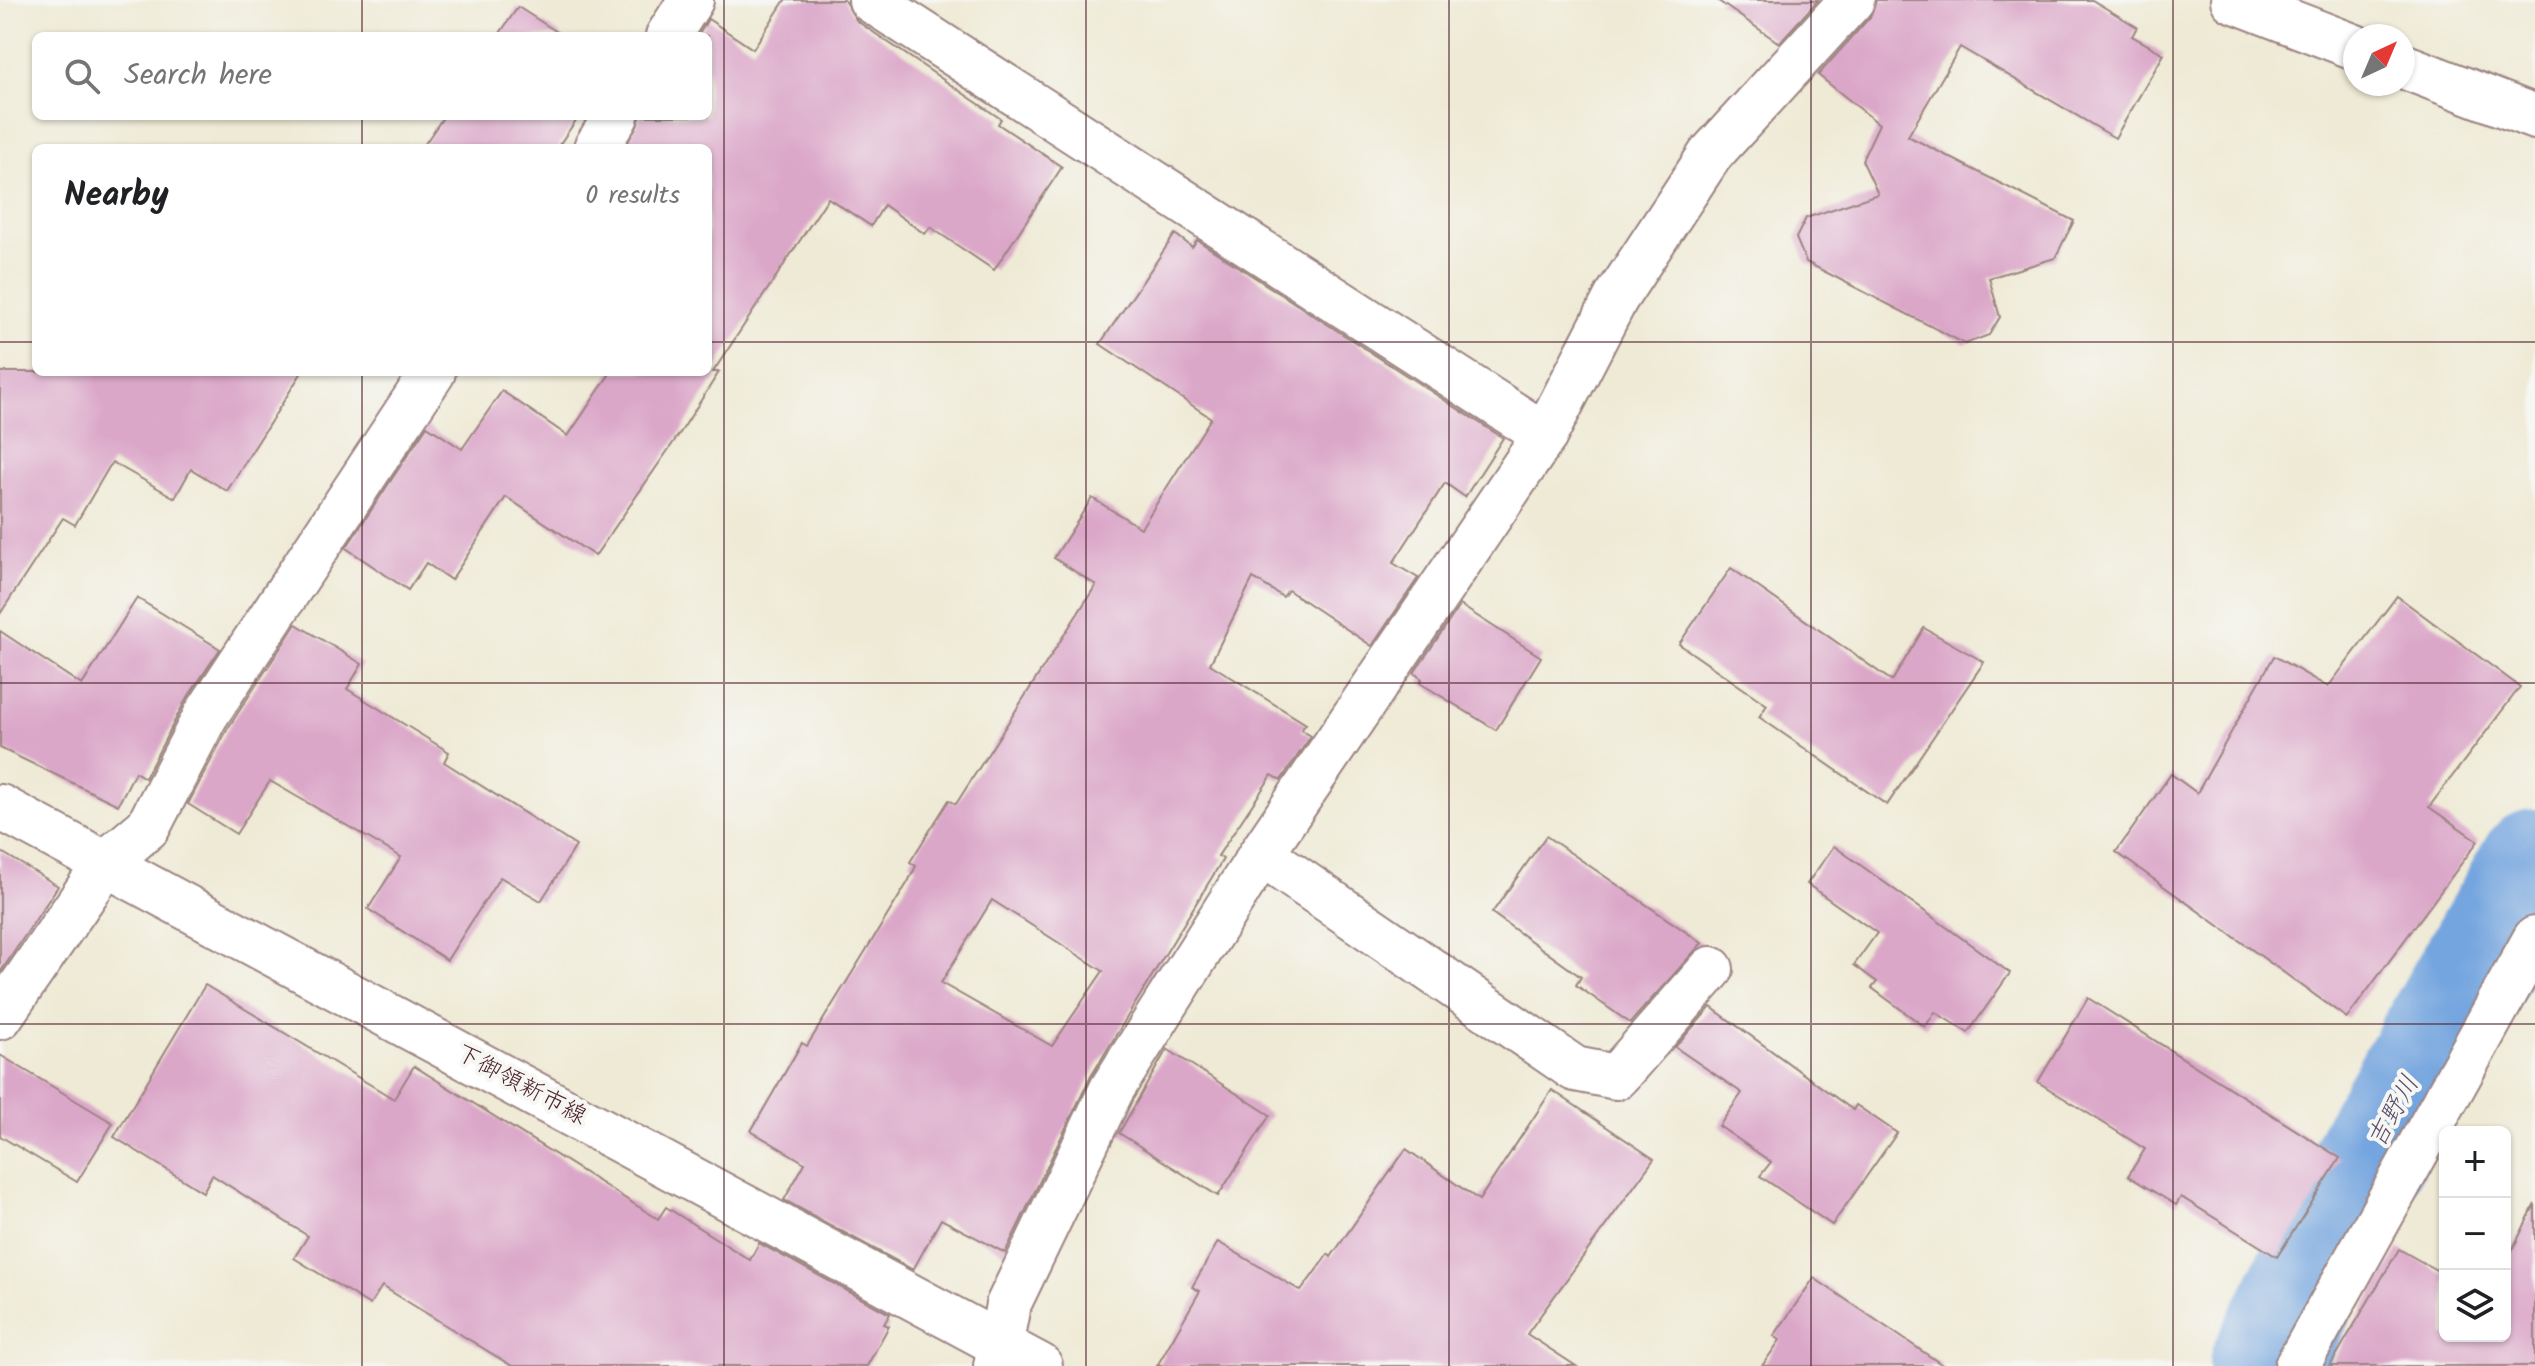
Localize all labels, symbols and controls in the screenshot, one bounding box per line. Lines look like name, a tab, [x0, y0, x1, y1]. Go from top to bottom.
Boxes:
north arrow	[2343, 24, 2415, 96]
search box	[32, 32, 712, 120]
text: Search here	[124, 52, 272, 100]
icon: search	[60, 54, 104, 98]
text: Nearby	[64, 169, 169, 223]
text: 0 results	[585, 175, 680, 217]
street label: 下御領新市線	[448, 1034, 594, 1136]
water label: 吉野川	[2357, 1068, 2431, 1156]
map controls	[2439, 1126, 2511, 1342]
button: +	[2439, 1126, 2511, 1198]
button: −	[2439, 1198, 2511, 1270]
button: layers	[2439, 1270, 2511, 1342]

